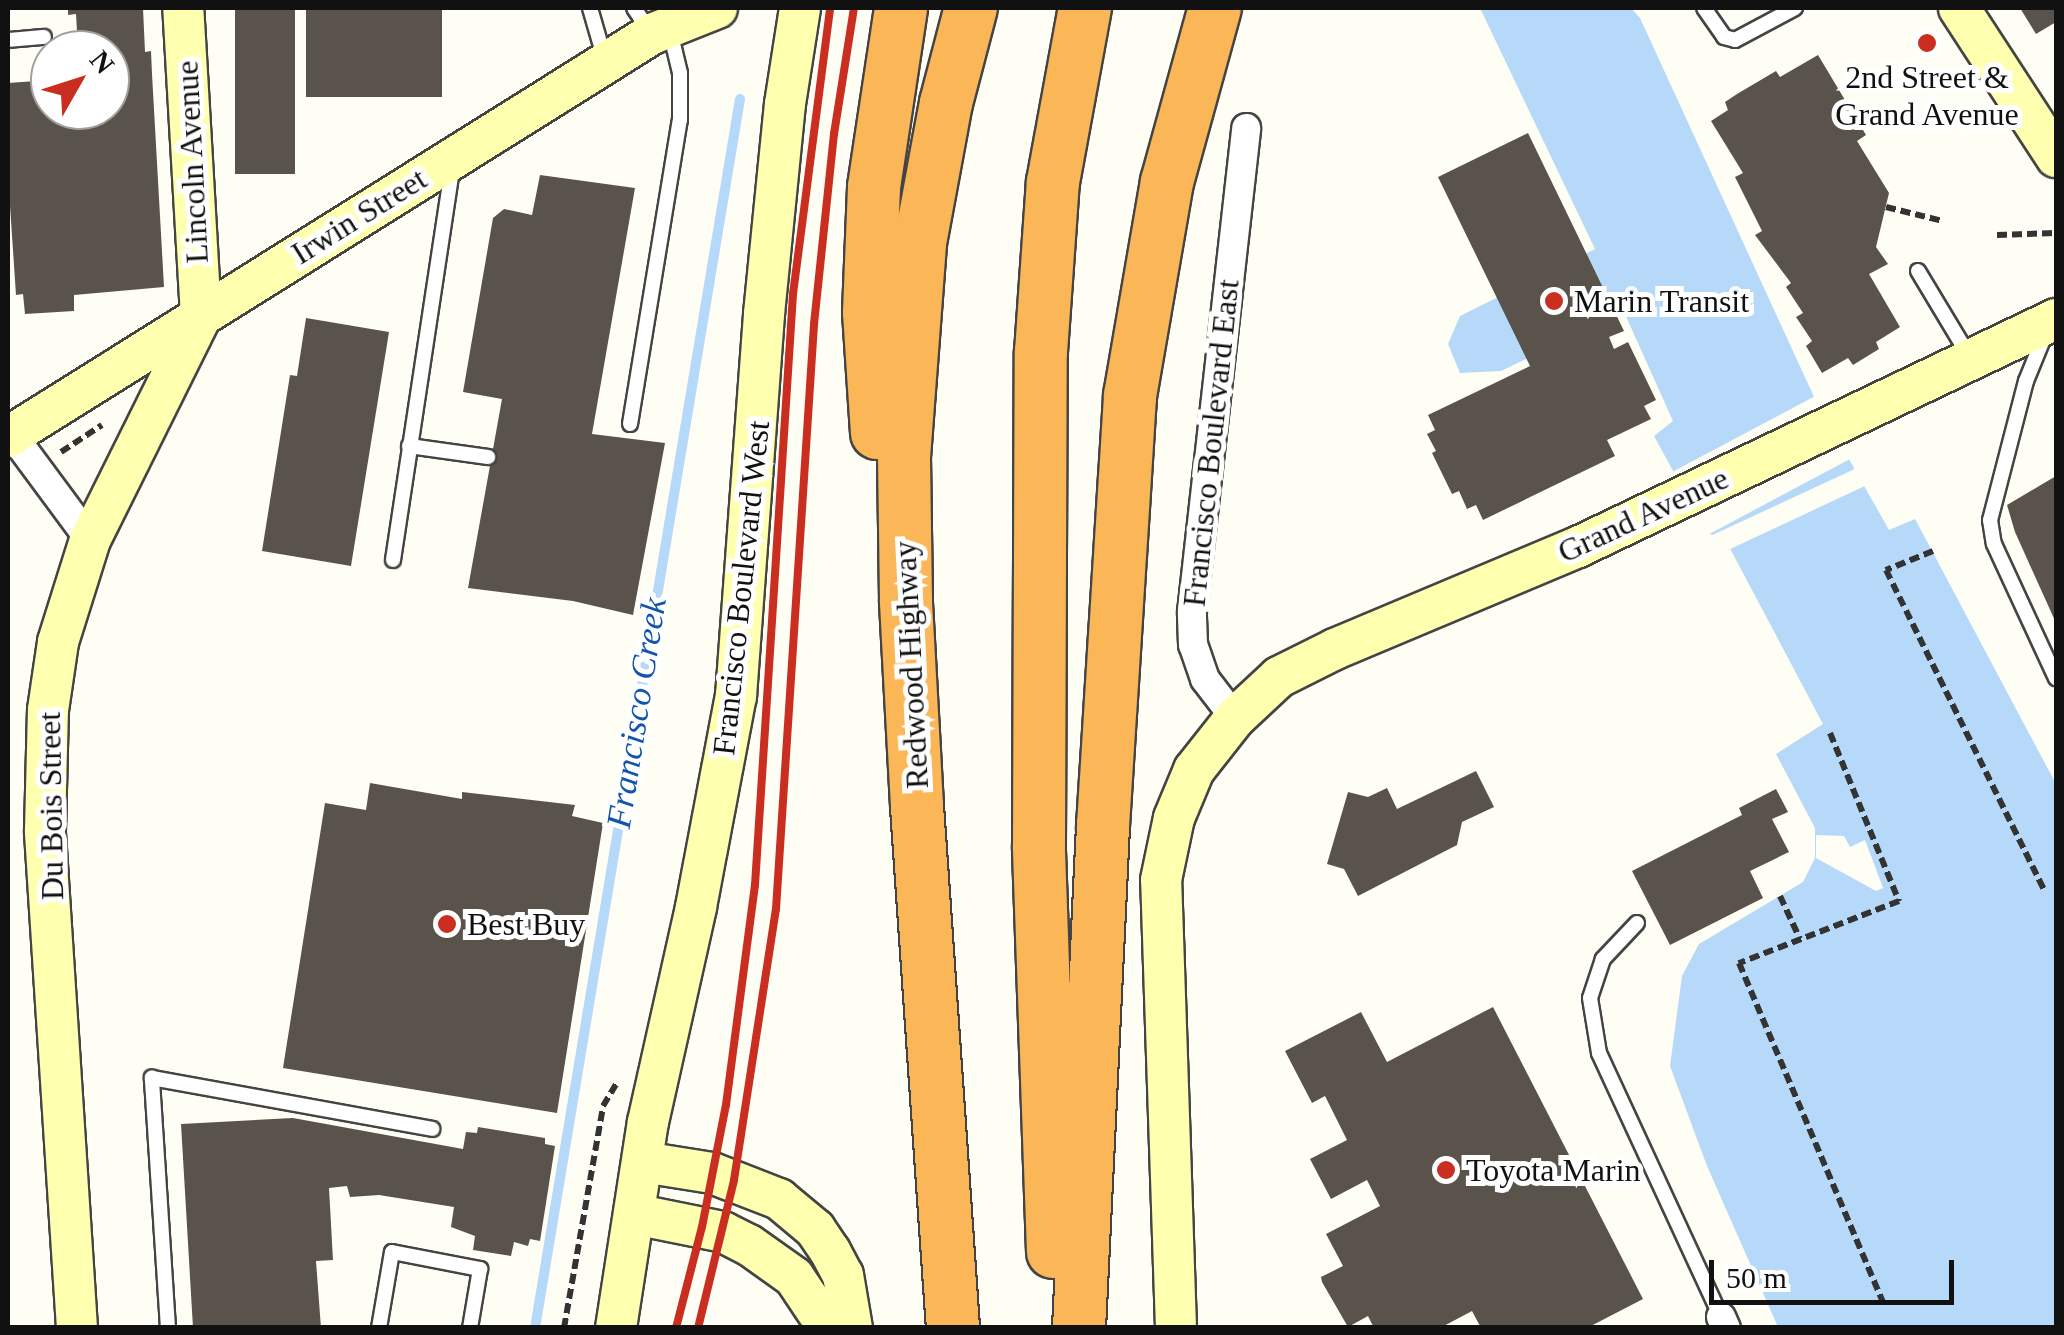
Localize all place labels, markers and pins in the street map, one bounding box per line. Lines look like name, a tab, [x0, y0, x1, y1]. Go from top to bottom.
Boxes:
marker: 2nd Street & Grand Avenue	[1916, 32, 1938, 54]
place label: 2nd Street & Grand Avenue	[1834, 59, 2020, 134]
place label: Marin Transit	[1574, 282, 1750, 320]
marker: Marin Transit	[1543, 290, 1565, 312]
place label: Best Buy	[467, 905, 585, 943]
marker: Best Buy	[436, 913, 458, 935]
place label: Toyota Marin	[1466, 1151, 1641, 1189]
marker: Toyota Marin	[1435, 1159, 1457, 1181]

